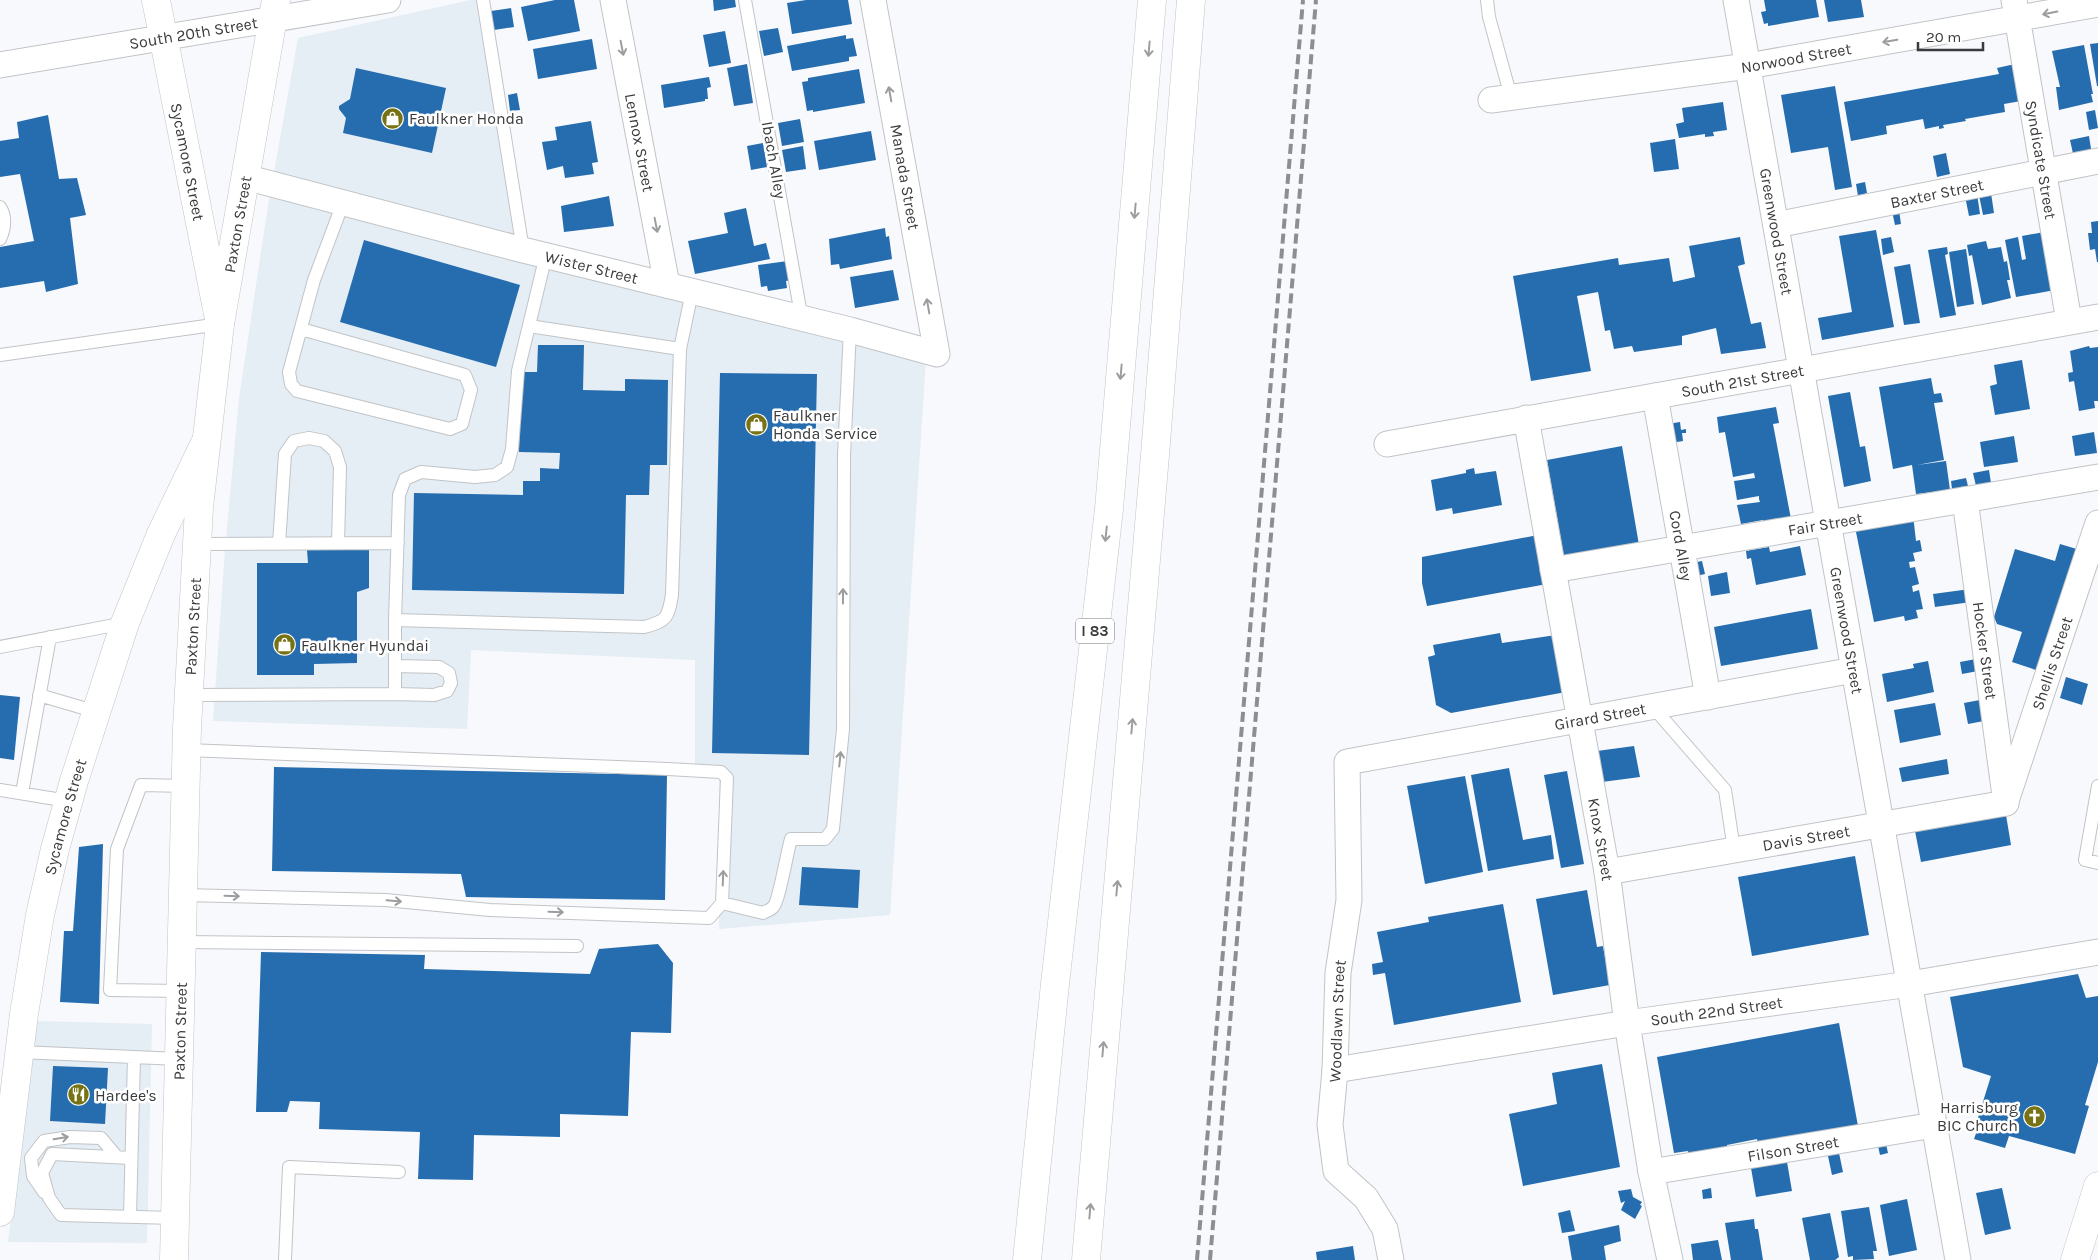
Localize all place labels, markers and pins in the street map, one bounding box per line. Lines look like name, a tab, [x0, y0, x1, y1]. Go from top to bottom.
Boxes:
shop icon: Faulkner Honda	[381, 106, 405, 130]
place label: Faulkner Honda	[409, 109, 524, 128]
place label: Faulkner Honda Service	[773, 406, 877, 443]
shop icon: Faulkner Honda Service	[745, 412, 769, 436]
shop icon: Faulkner Hyundai	[273, 633, 297, 657]
place label: Faulkner Hyundai	[301, 636, 429, 655]
restaurant icon: Hardee's	[67, 1083, 91, 1107]
place label: Hardee's	[95, 1086, 157, 1105]
place label: Harrisburg BIC Church	[1937, 1098, 2018, 1135]
church icon: Harrisburg BIC Church	[2022, 1104, 2046, 1128]

